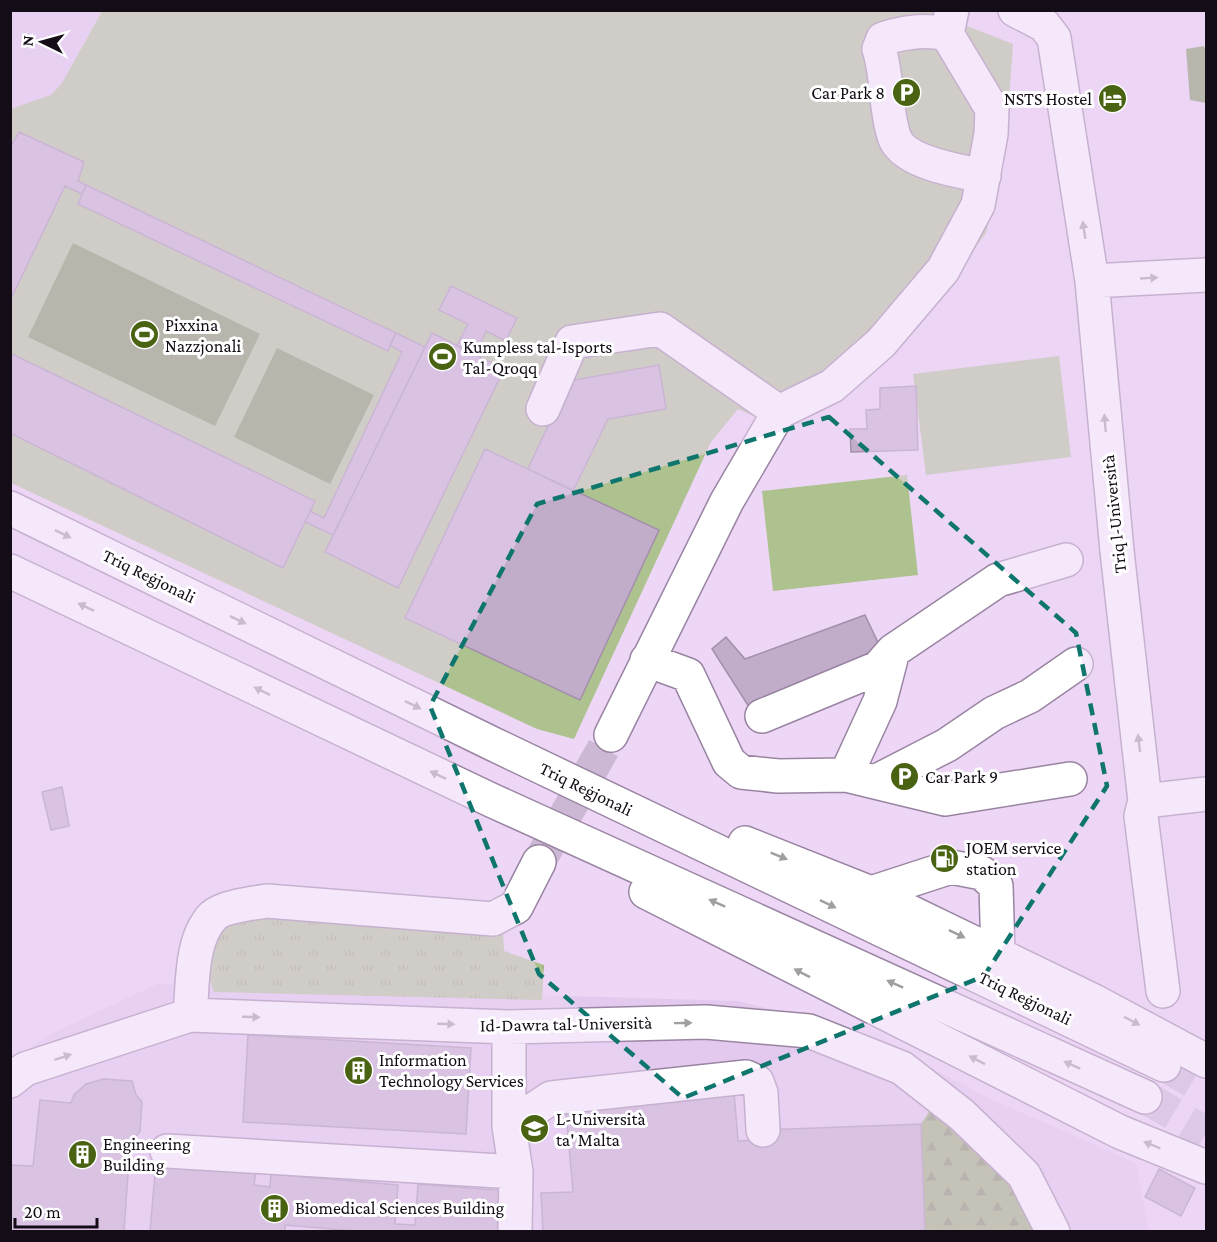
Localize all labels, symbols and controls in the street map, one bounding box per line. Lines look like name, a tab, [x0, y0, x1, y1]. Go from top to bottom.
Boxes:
north arrow	[12, 12, 72, 72]
text: N	[19, 34, 37, 47]
parking icon: Car Park 8	[890, 77, 922, 109]
place label: Car Park 8	[811, 83, 885, 103]
hotel icon: NSTS Hostel	[1097, 83, 1129, 115]
place label: NSTS Hostel	[1004, 89, 1092, 109]
one-way arrow	[1079, 220, 1088, 239]
one-way arrow	[1140, 273, 1159, 282]
place label: Pixxina Nazzjonali	[165, 315, 241, 357]
sports icon: Pixxina Nazzjonali	[128, 319, 160, 351]
place label: Kumpless tal-Isports Tal-Qroqq	[463, 337, 612, 378]
sports icon: Kumpless tal-Isports Tal-Qroqq	[426, 341, 458, 373]
one-way arrow	[1100, 414, 1110, 433]
street label: Triq l-Università	[1098, 454, 1130, 574]
one-way arrow	[54, 528, 72, 538]
street label: Triq Reġjonali	[99, 545, 199, 608]
one-way arrow	[78, 603, 95, 612]
one-way arrow	[230, 615, 247, 624]
one-way arrow	[254, 687, 271, 696]
one-way arrow	[405, 701, 422, 710]
one-way arrow	[1134, 733, 1143, 752]
street label: Triq Reġjonali	[536, 758, 636, 821]
parking icon: Car Park 9	[888, 761, 920, 793]
place label: Car Park 9	[925, 767, 998, 787]
one-way arrow	[430, 771, 447, 780]
place label: JOEM service station	[964, 838, 1061, 879]
fuel station icon: JOEM service station	[929, 842, 961, 874]
one-way arrow	[770, 851, 788, 861]
one-way arrow	[709, 899, 726, 908]
one-way arrow	[819, 900, 836, 909]
one-way arrow	[949, 929, 966, 938]
street label: Triq Reġjonali	[975, 967, 1075, 1030]
one-way arrow	[794, 968, 811, 978]
one-way arrow	[885, 979, 903, 989]
street label: Id-Dawra tal-Università	[480, 1012, 652, 1036]
one-way arrow	[241, 1013, 260, 1022]
one-way arrow	[1123, 1016, 1140, 1026]
one-way arrow	[673, 1018, 692, 1028]
one-way arrow	[436, 1020, 455, 1029]
place label: Information Technology Services	[379, 1050, 524, 1091]
one-way arrow	[54, 1052, 72, 1061]
building icon: Information Technology Services	[342, 1054, 374, 1086]
one-way arrow	[968, 1056, 985, 1065]
one-way arrow	[1064, 1060, 1081, 1069]
place label: L-Università ta' Malta	[556, 1109, 646, 1150]
school or university icon: L-Università ta' Malta	[519, 1113, 551, 1145]
place label: Engineering Building	[103, 1134, 191, 1175]
building icon: Engineering Building	[66, 1138, 98, 1170]
one-way arrow	[1143, 1140, 1161, 1149]
scale bar	[15, 1191, 98, 1229]
building icon: Biomedical Sciences Building	[258, 1192, 290, 1224]
place label: Biomedical Sciences Building	[295, 1198, 505, 1218]
text: 20 m	[24, 1202, 61, 1222]

